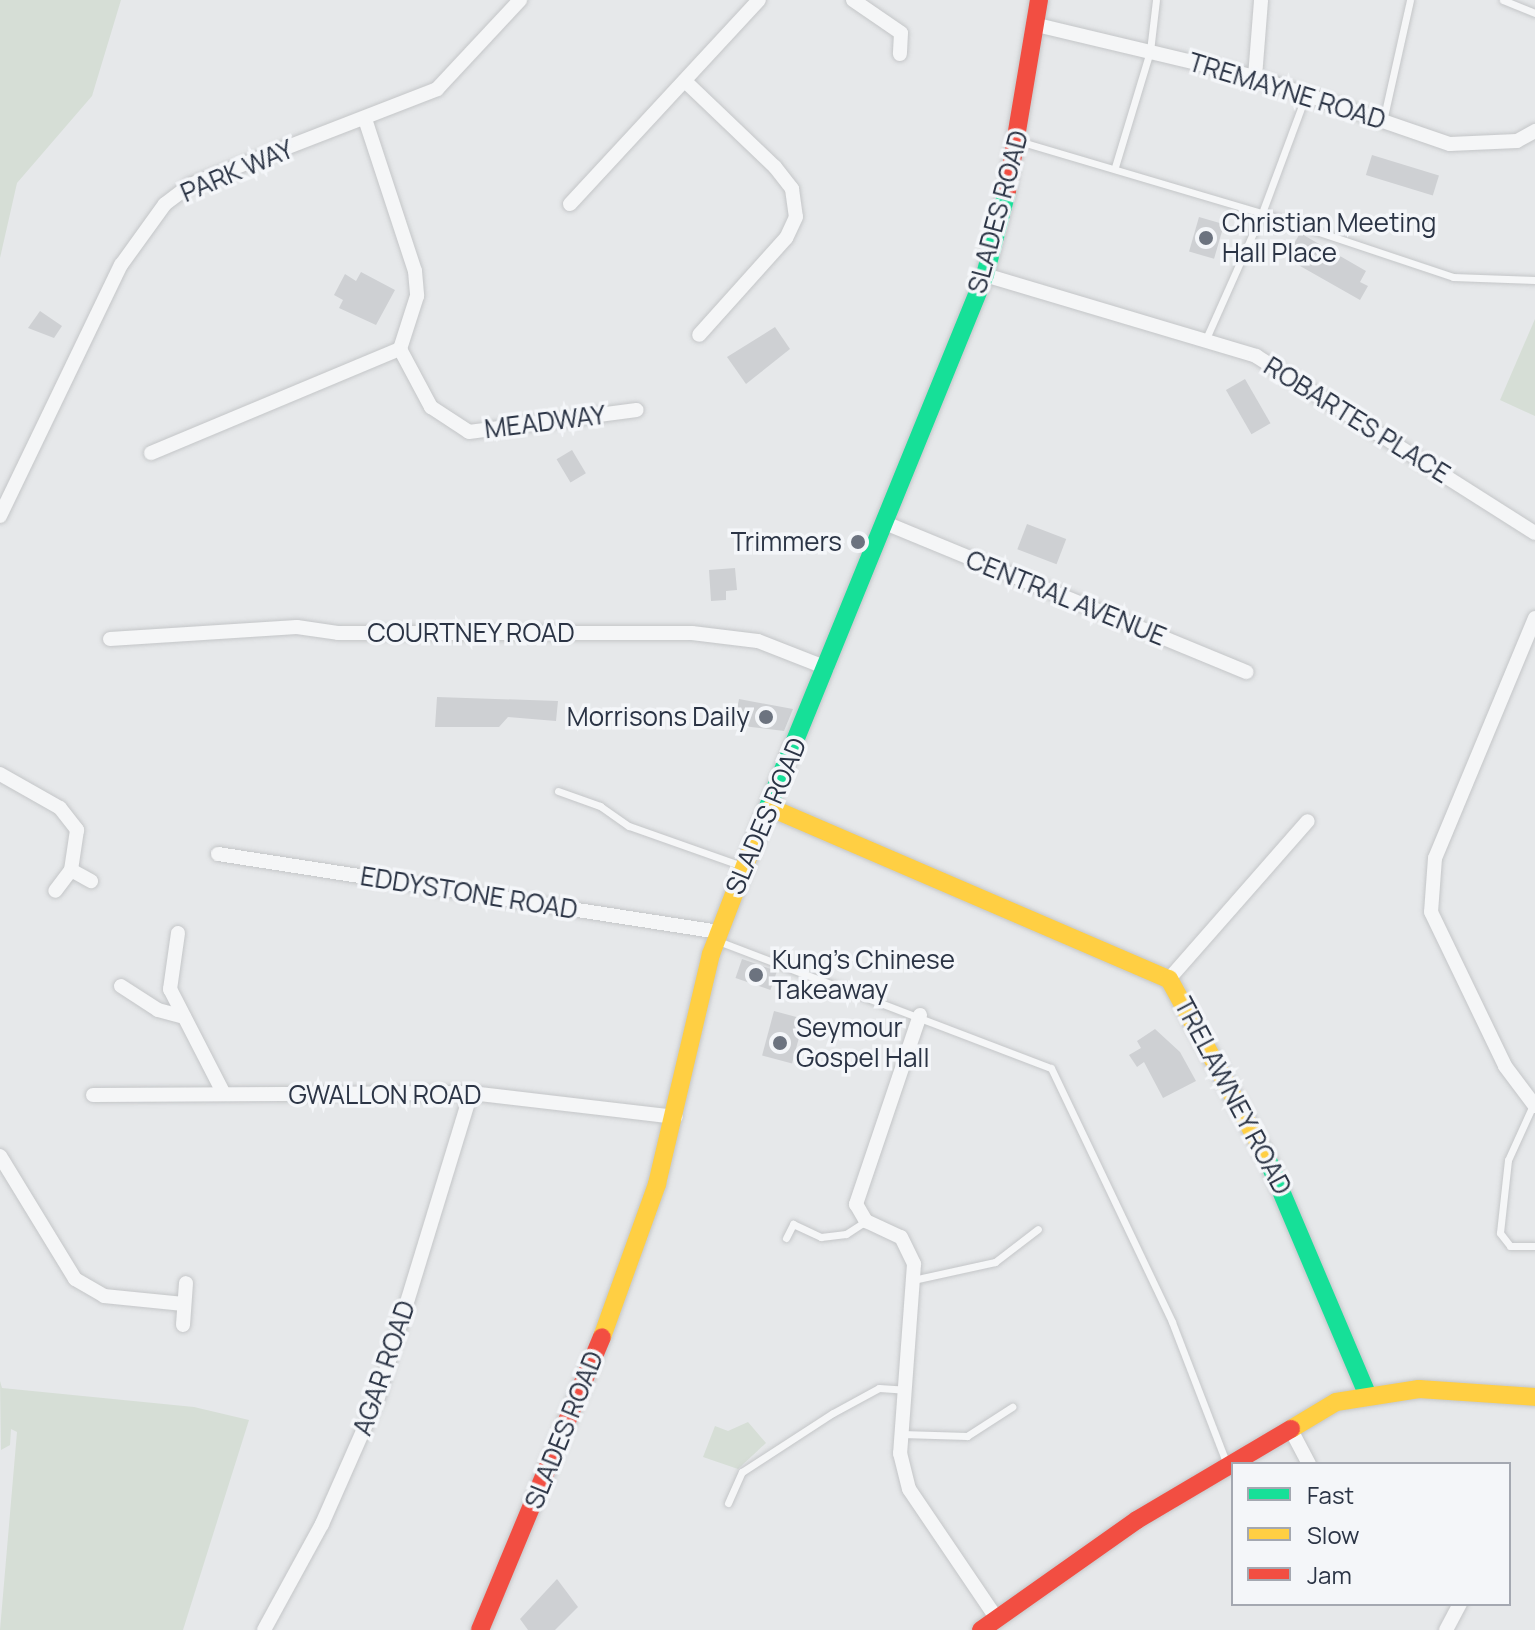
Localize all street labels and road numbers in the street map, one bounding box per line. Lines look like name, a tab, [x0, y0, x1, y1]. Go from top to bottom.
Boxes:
street label: TREMAYNE ROAD	[1185, 46, 1389, 136]
street label: SLADES ROAD	[961, 127, 1035, 297]
street label: PARK WAY	[176, 133, 298, 209]
street label: ROBARTES PLACE	[1258, 350, 1456, 490]
street label: MEADWAY	[483, 399, 607, 445]
street label: CENTRAL AVENUE	[961, 543, 1171, 653]
street label: COURTNEY ROAD	[367, 617, 575, 649]
street label: SLADES ROAD	[719, 733, 813, 899]
street label: EDDYSTONE ROAD	[358, 860, 580, 926]
street label: TRELAWNEY ROAD	[1168, 992, 1298, 1200]
street label: GWALLON ROAD	[289, 1079, 481, 1111]
street label: AGAR ROAD	[346, 1297, 422, 1439]
street label: SLADES ROAD	[518, 1347, 610, 1513]

